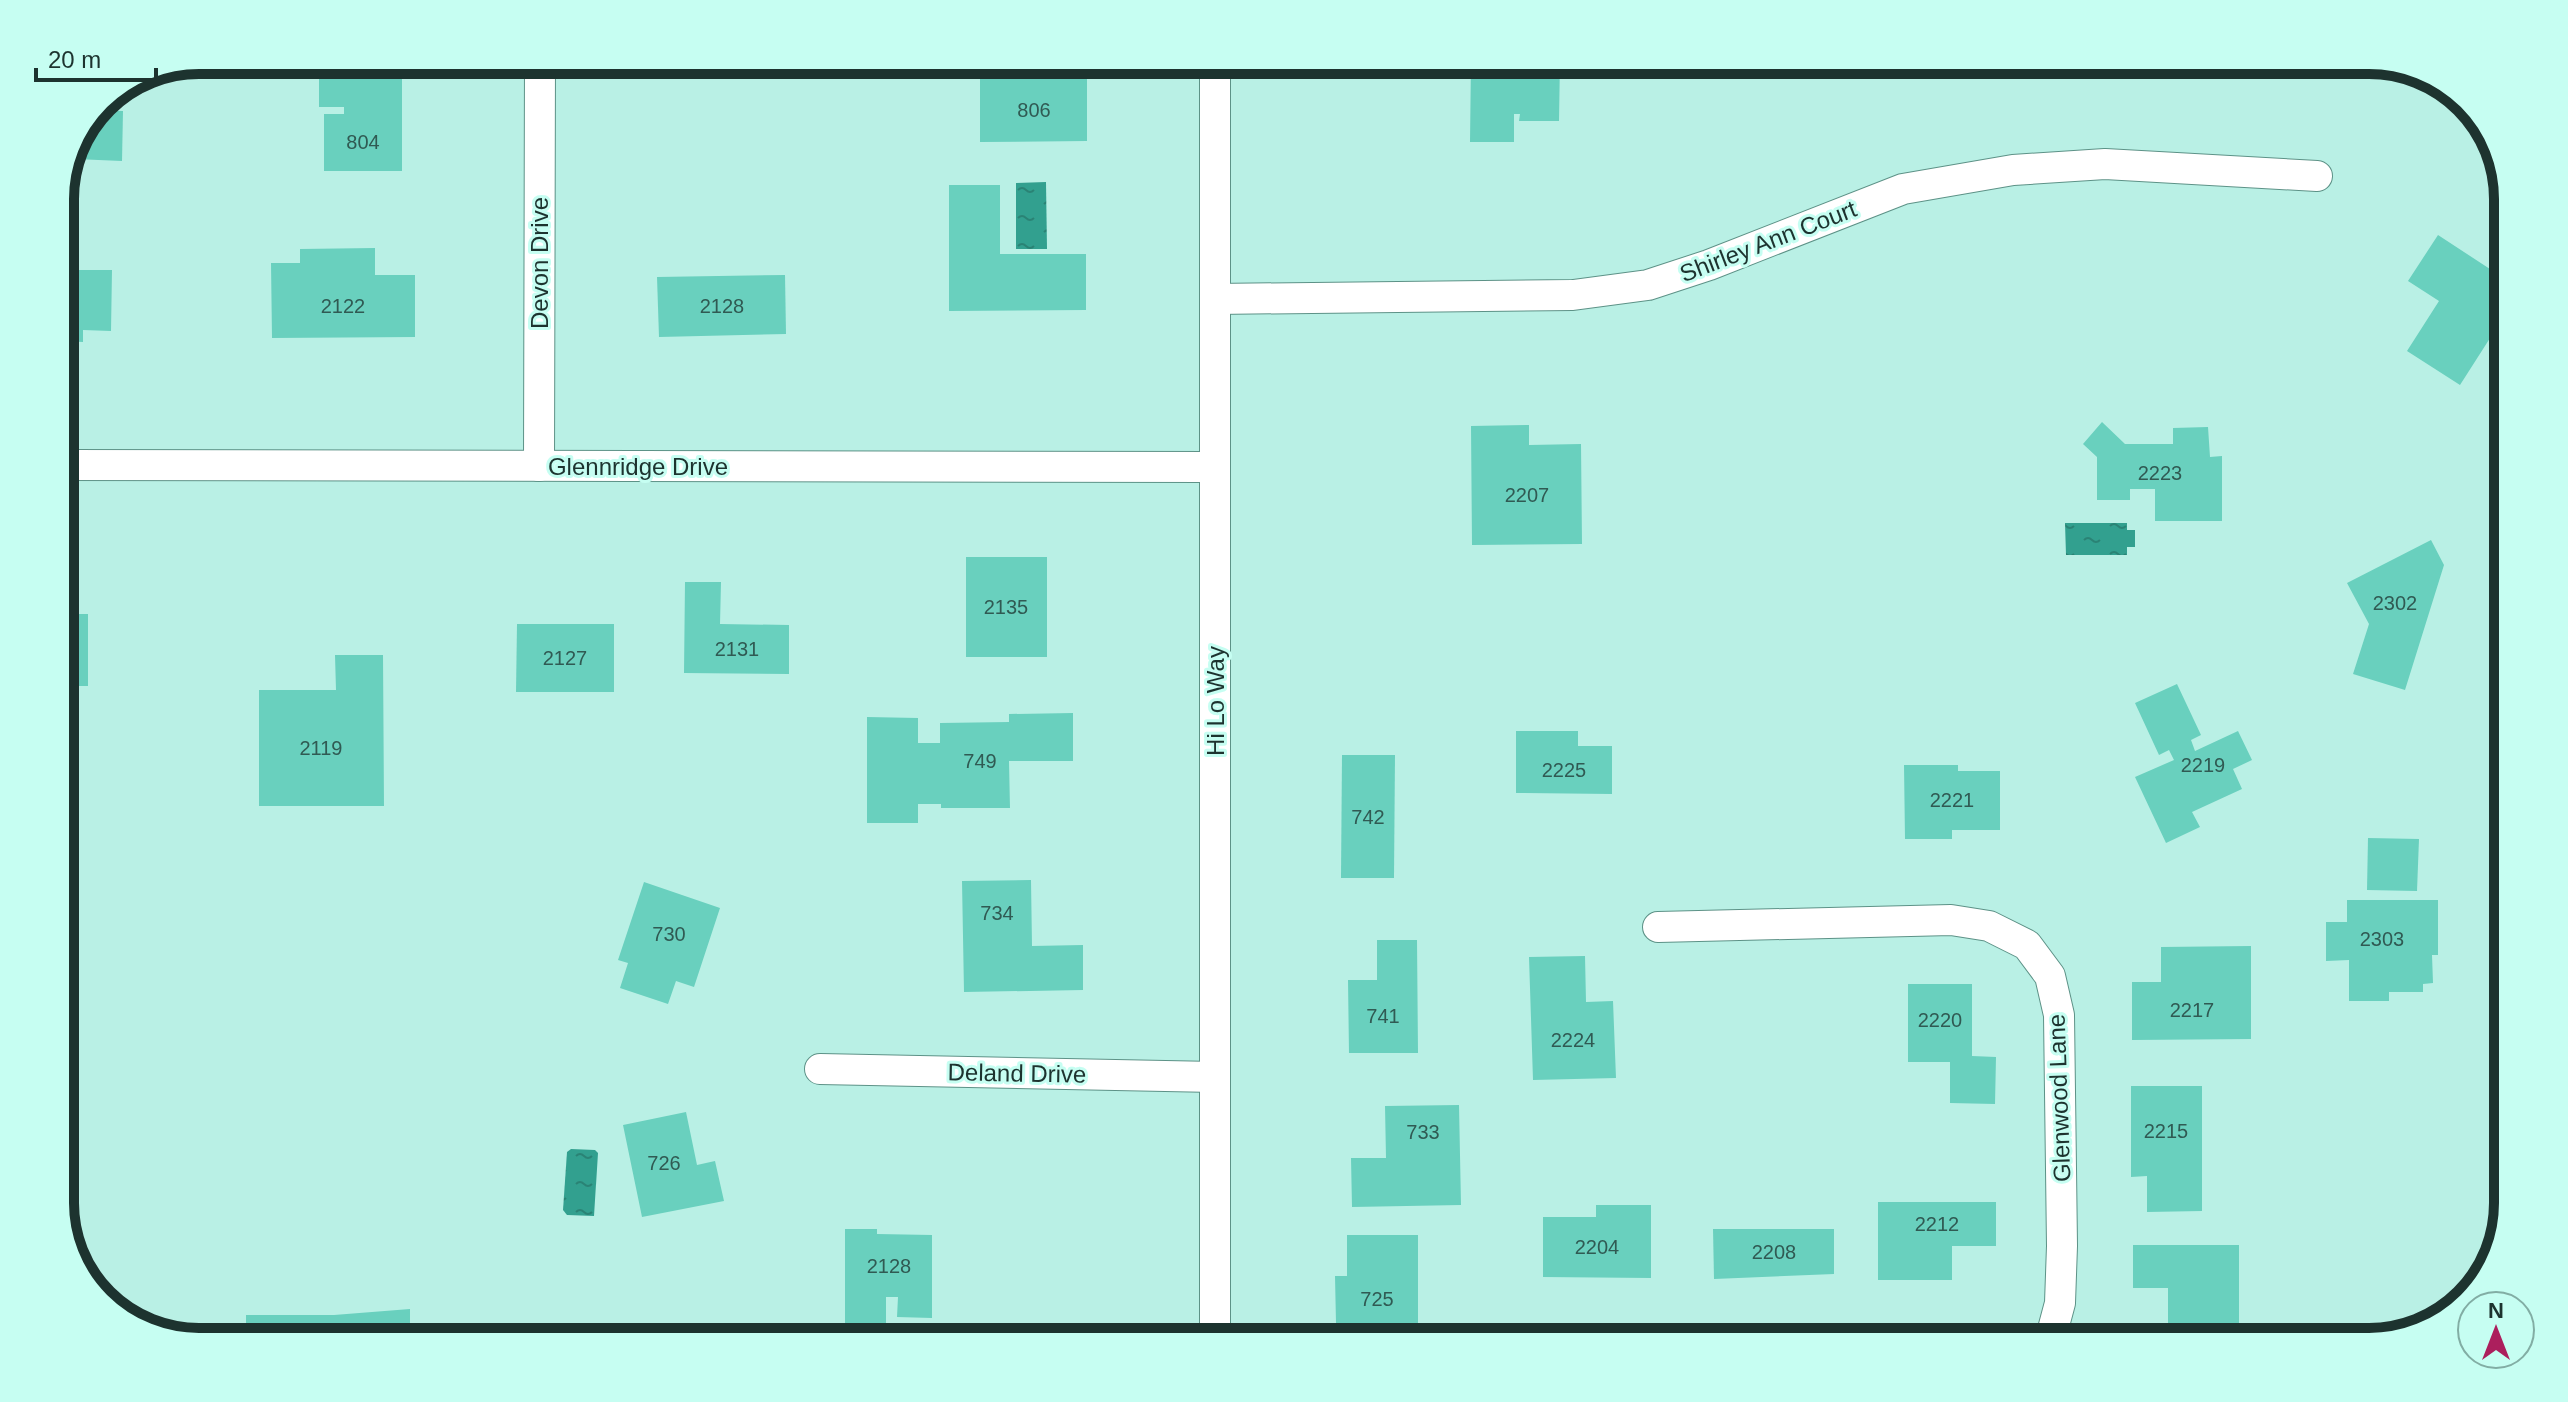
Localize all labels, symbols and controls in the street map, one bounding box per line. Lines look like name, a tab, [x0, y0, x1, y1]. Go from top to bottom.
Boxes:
scale bar	[36, 32, 156, 82]
text: 20 m	[48, 46, 101, 73]
house number: 806	[1017, 99, 1051, 121]
house number: 804	[346, 131, 380, 153]
street label: Shirley Ann Court	[1676, 195, 1860, 287]
street label: Devon Drive	[526, 197, 553, 329]
house number: 2122	[321, 295, 365, 317]
house number: 2128	[700, 295, 744, 317]
street label: Glennridge Drive	[548, 453, 728, 480]
house number: 2223	[2138, 462, 2182, 484]
house number: 2207	[1505, 484, 1549, 506]
house number: 2302	[2373, 592, 2417, 614]
house number: 2135	[984, 596, 1028, 618]
house number: 2131	[715, 638, 759, 660]
street label: Hi Lo Way	[1202, 646, 1229, 756]
house number: 2127	[543, 647, 587, 669]
house number: 2119	[299, 737, 343, 759]
house number: 749	[963, 750, 997, 772]
house number: 2219	[2181, 754, 2225, 776]
house number: 2225	[1542, 759, 1586, 781]
house number: 2221	[1930, 789, 1974, 811]
house number: 742	[1351, 806, 1385, 828]
house number: 734	[980, 902, 1014, 924]
house number: 730	[652, 923, 686, 945]
house number: 2303	[2360, 928, 2404, 950]
house number: 2217	[2170, 999, 2214, 1021]
house number: 741	[1366, 1005, 1400, 1027]
house number: 2220	[1918, 1009, 1962, 1031]
street label: Glenwood Lane	[2043, 1014, 2075, 1182]
house number: 2224	[1551, 1029, 1595, 1051]
street label: Deland Drive	[947, 1058, 1087, 1088]
house number: 2215	[2144, 1120, 2188, 1142]
house number: 733	[1406, 1121, 1440, 1143]
house number: 726	[647, 1152, 681, 1174]
house number: 2212	[1915, 1213, 1959, 1235]
house number: 2204	[1575, 1236, 1619, 1258]
house number: 2208	[1752, 1241, 1796, 1263]
house number: 2128	[867, 1255, 911, 1277]
house number: 725	[1360, 1288, 1394, 1310]
north arrow	[2456, 1290, 2536, 1370]
text: N	[2488, 1298, 2504, 1323]

